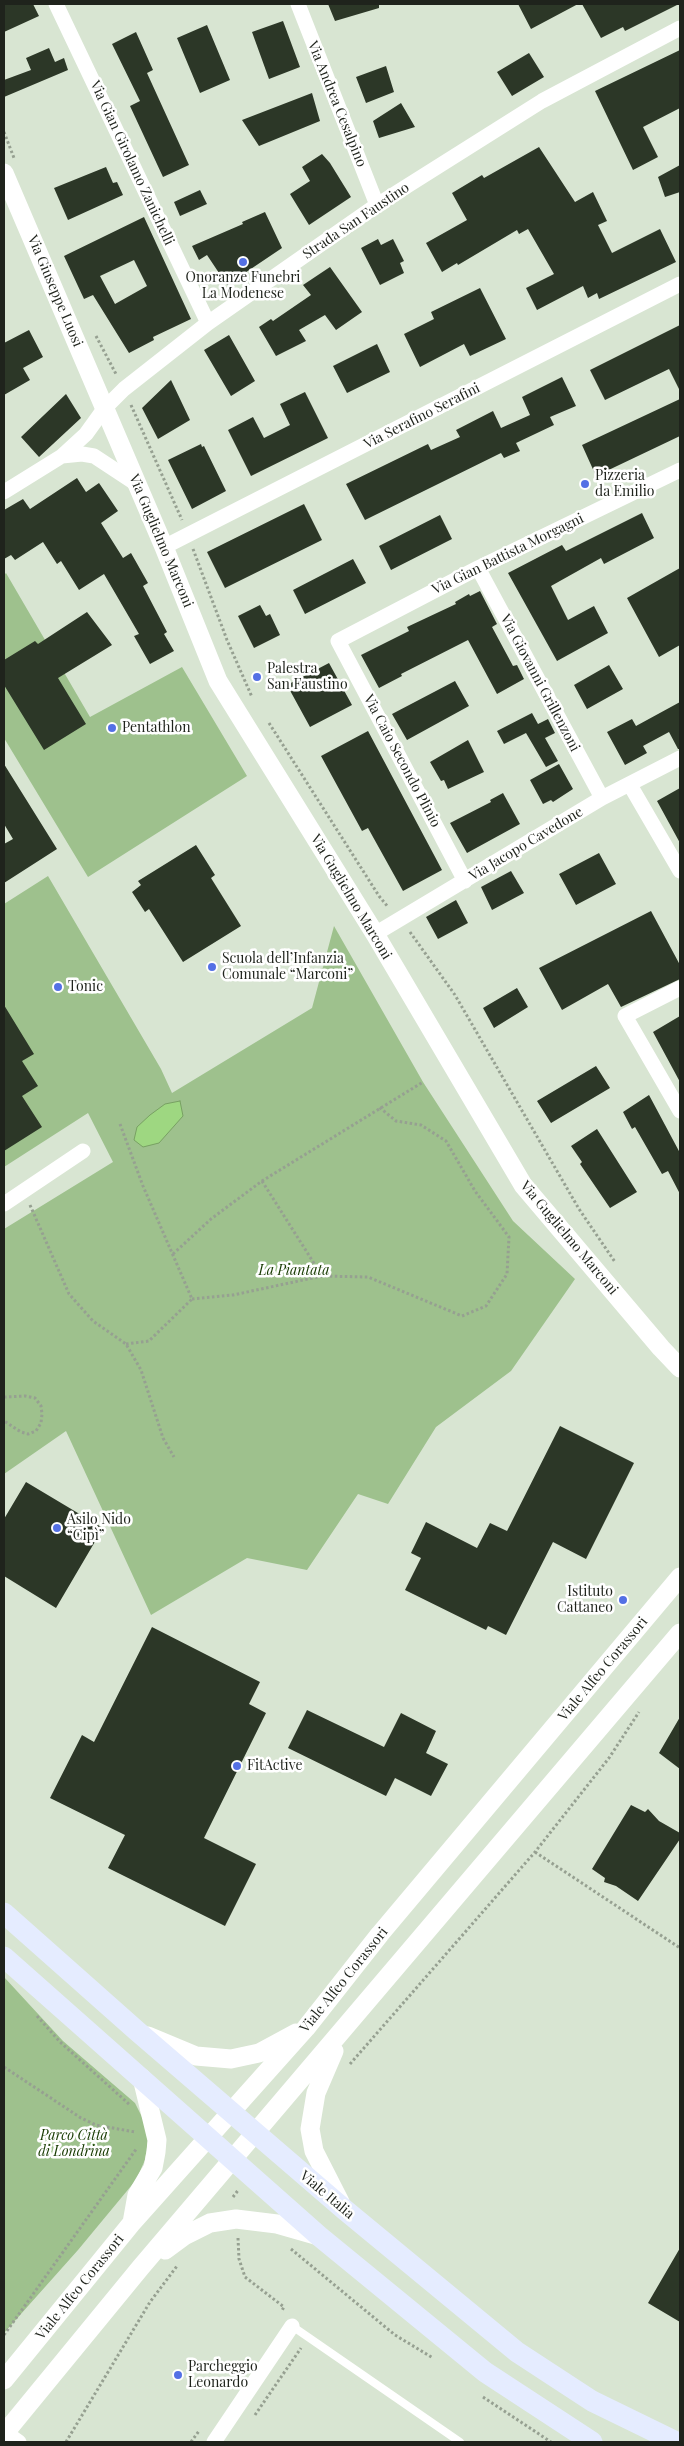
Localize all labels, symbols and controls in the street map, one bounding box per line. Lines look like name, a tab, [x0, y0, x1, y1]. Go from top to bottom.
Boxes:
street label: Via Andrea Cesalpino	[304, 39, 370, 169]
street label: Via Gian Girolamo Zanichelli	[86, 78, 178, 248]
street label: Strada San Faustino	[300, 179, 412, 263]
street label: Via Giuseppe Luosi	[24, 233, 86, 349]
marker: Onoranze Funebri La Modenese	[237, 256, 249, 268]
place label: Onoranze Funebri La Modenese	[186, 270, 300, 302]
street label: Via Serafino Serafini	[361, 379, 483, 453]
place label: Pizzeria da Emilio	[595, 468, 654, 501]
street label: Via Guglielmo Marconi	[125, 472, 197, 610]
marker: Pizzeria da Emilio	[579, 478, 591, 490]
street label: Via Gian Battista Morgagni	[429, 510, 587, 598]
street label: Via Giovanni Grillenzoni	[497, 612, 583, 754]
place label: Palestra San Faustino	[267, 661, 348, 694]
marker: Palestra San Faustino	[251, 671, 263, 683]
street label: Via Caio Secondo Plinio	[360, 692, 444, 830]
place label: Pentathlon	[122, 720, 190, 736]
marker: Pentathlon	[106, 722, 118, 734]
street label: Via Jacopo Cavedone	[466, 803, 586, 885]
street label: Via Guglielmo Marconi	[307, 831, 395, 963]
place label: Scuola dell’Infanzia Comunale “Marconi”	[222, 951, 353, 984]
marker: Scuola dell’Infanzia Comunale “Marconi”	[206, 961, 218, 973]
place label: Tonic	[68, 979, 103, 995]
marker: Tonic	[52, 981, 64, 993]
street label: Via Guglielmo Marconi	[517, 1178, 621, 1298]
park label: La Piantata	[258, 1263, 330, 1279]
place label: Asilo Nido “Cipì”	[67, 1512, 131, 1544]
marker: Asilo Nido “Cipì”	[51, 1522, 63, 1534]
place label: Istituto Cattaneo	[557, 1584, 613, 1616]
marker: Istituto Cattaneo	[617, 1594, 629, 1606]
street label: Viale Alfeo Corassori	[555, 1614, 651, 1724]
place label: FitActive	[247, 1758, 303, 1774]
marker: FitActive	[231, 1760, 243, 1772]
street label: Viale Alfeo Corassori	[296, 1924, 392, 2036]
park label: Parco Città di Londrina	[38, 2128, 110, 2160]
street label: Viale Italia	[296, 2167, 358, 2223]
street label: Viale Alfeo Corassori	[32, 2231, 128, 2343]
place label: Parcheggio Leonardo	[188, 2359, 258, 2392]
marker: Parcheggio Leonardo	[172, 2369, 184, 2381]

